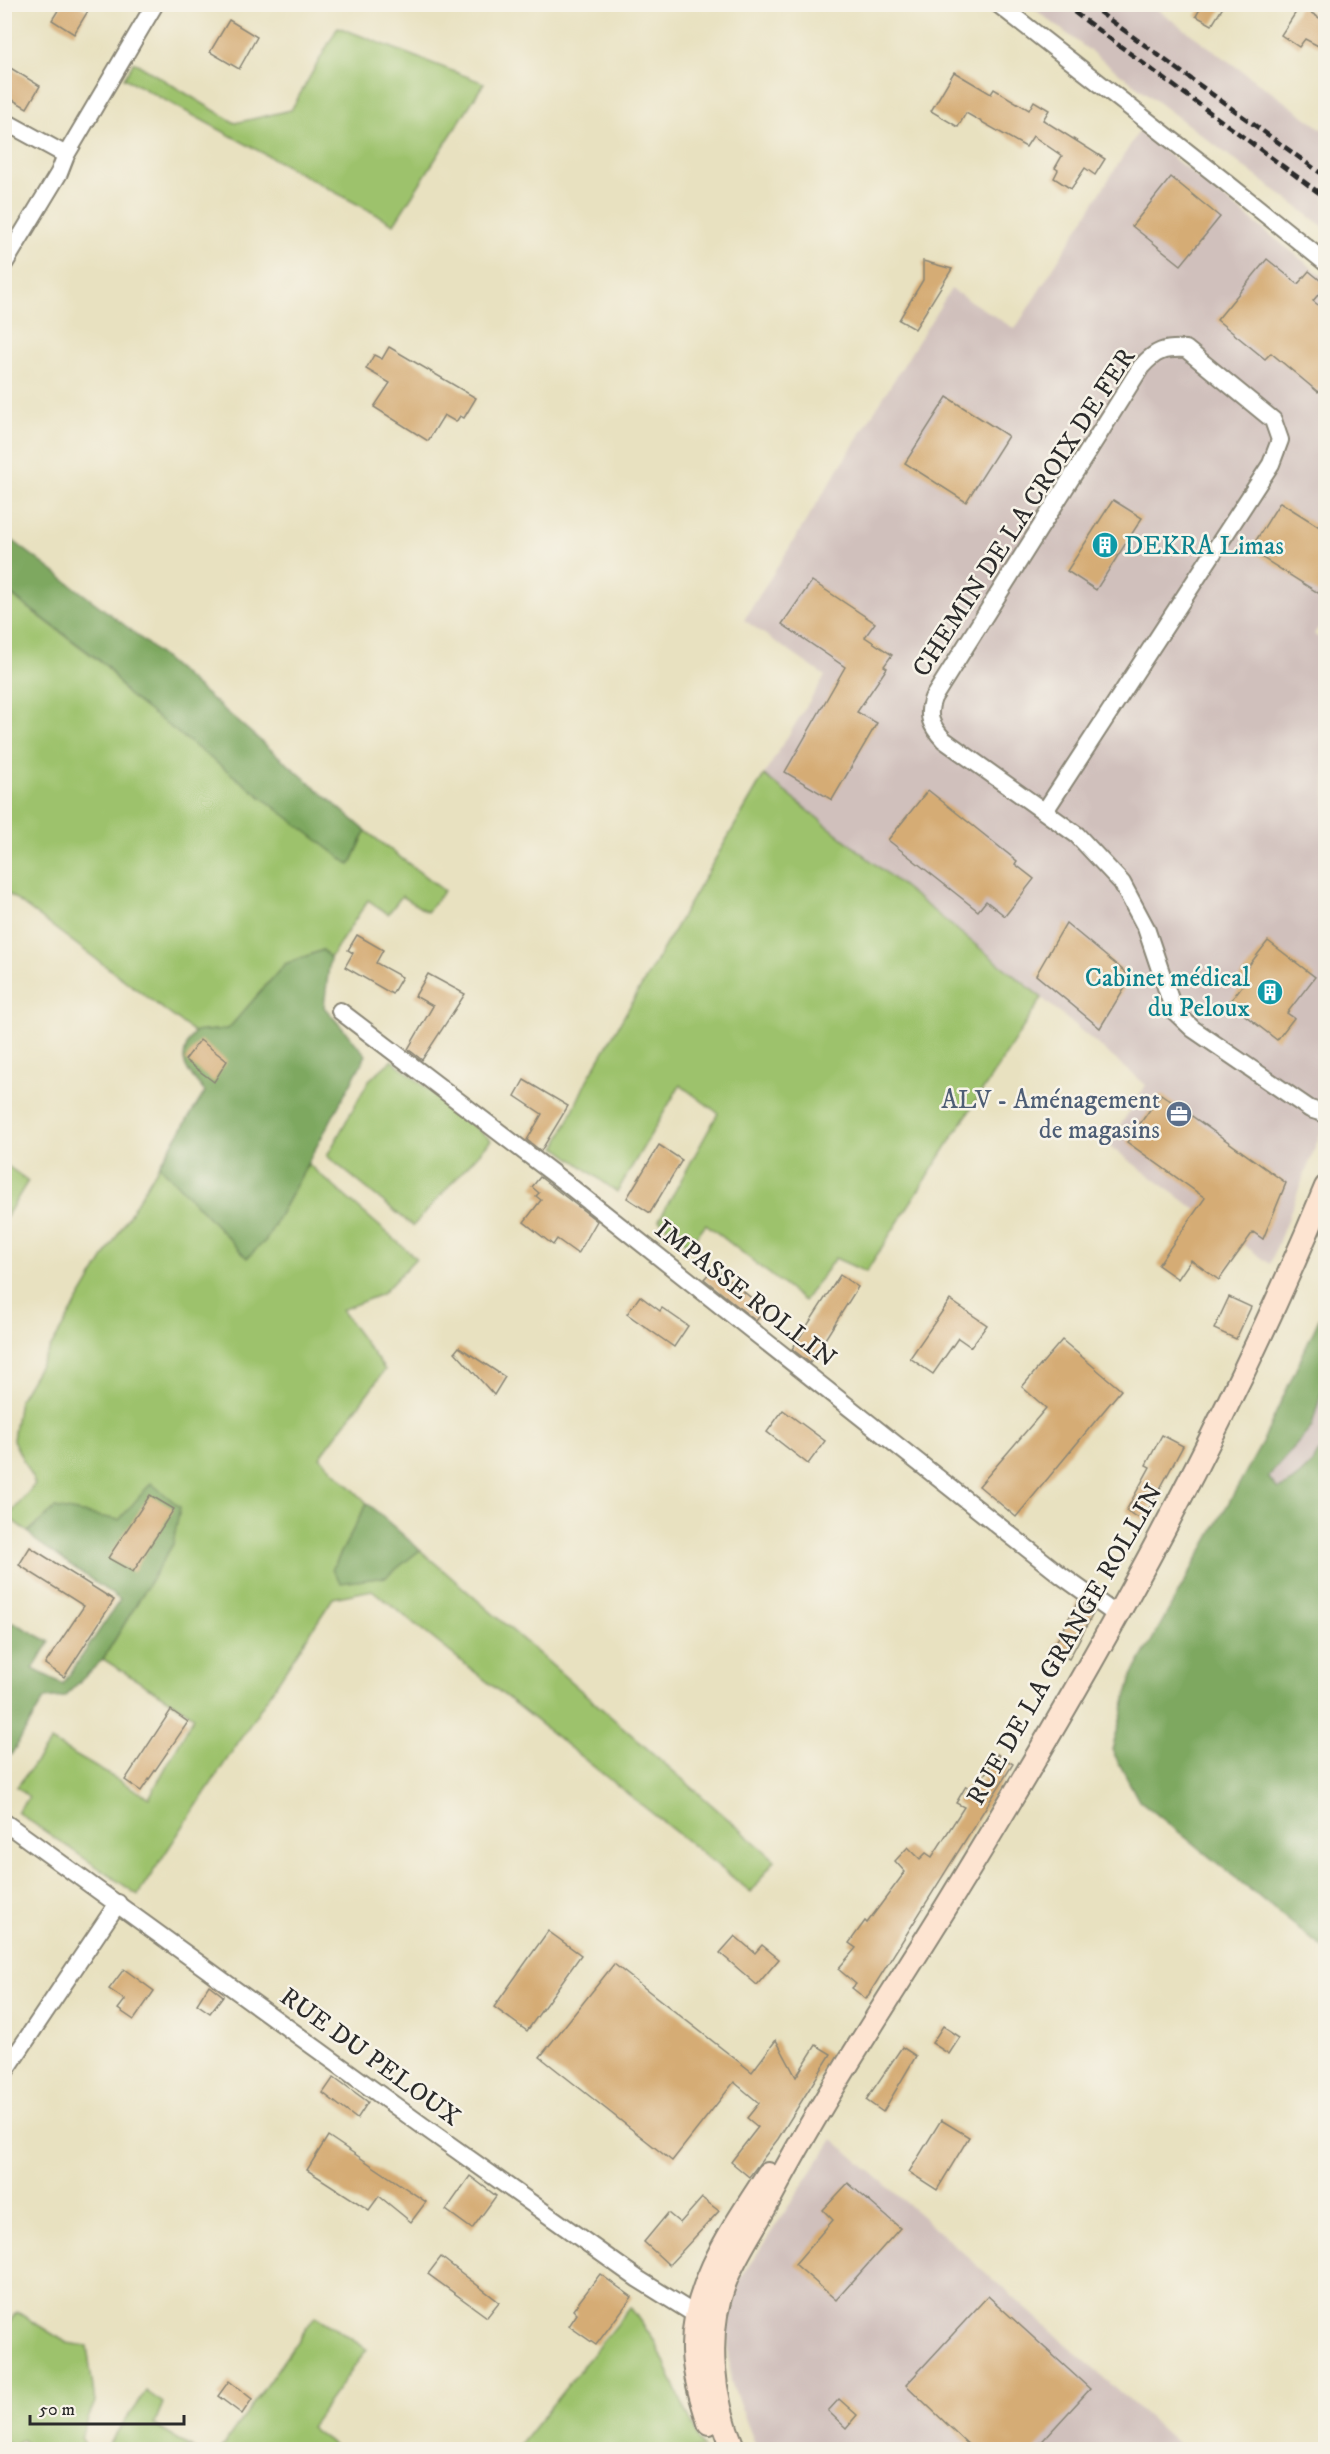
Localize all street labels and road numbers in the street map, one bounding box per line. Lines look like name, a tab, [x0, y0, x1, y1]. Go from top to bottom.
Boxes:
street label: CHEMIN DE LA CROIX DE FER	[905, 342, 1143, 684]
street label: IMPASSE ROLLIN	[648, 1213, 842, 1375]
street label: RUE DE LA GRANGE ROLLIN	[960, 1478, 1171, 1811]
street label: RUE DU PELOUX	[273, 1981, 467, 2134]

